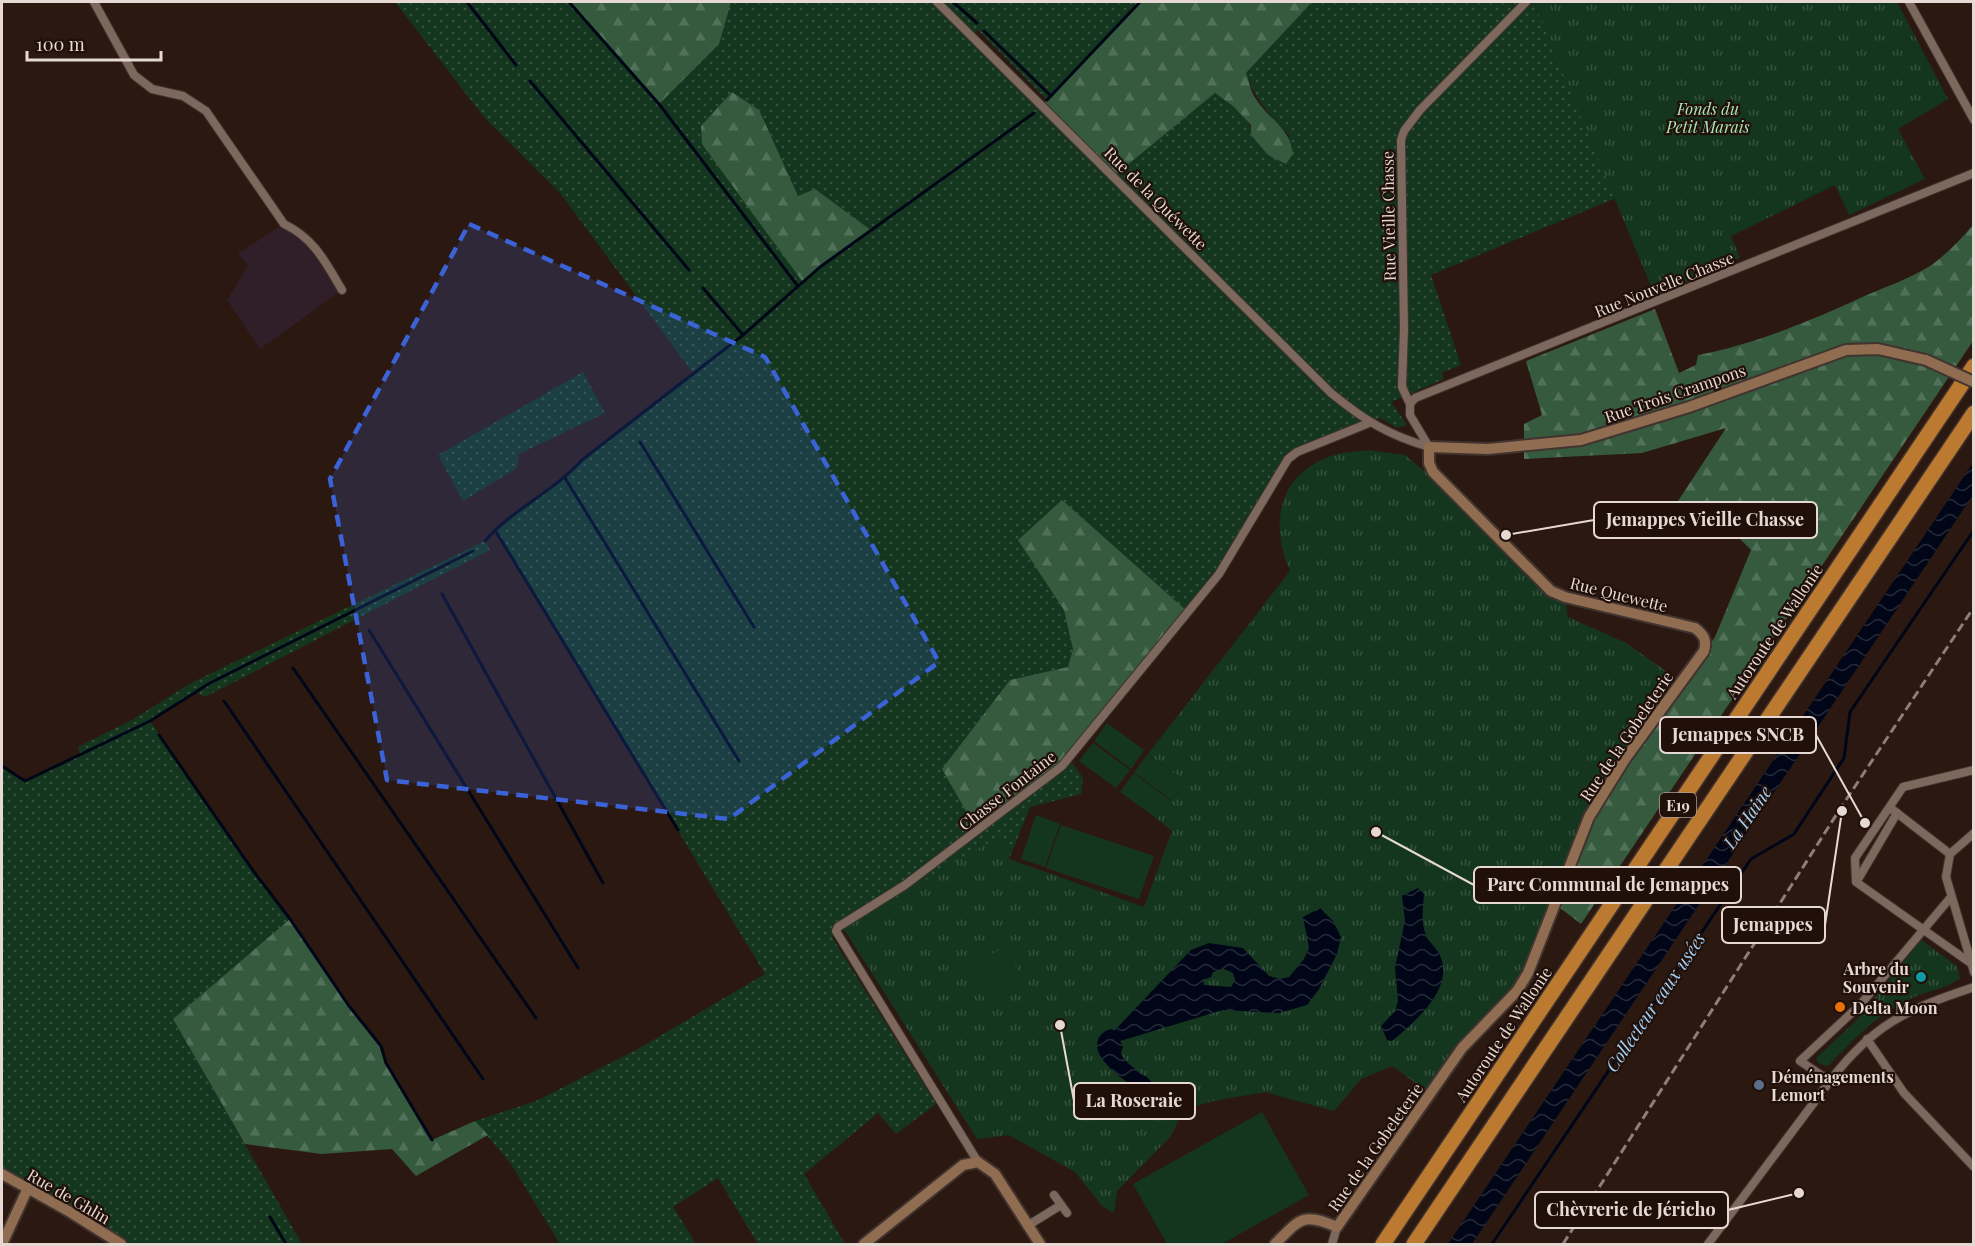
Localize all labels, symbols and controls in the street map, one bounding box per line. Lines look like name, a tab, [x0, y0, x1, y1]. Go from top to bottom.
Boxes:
scale bar	[27, 24, 160, 62]
text: 100 m	[36, 32, 85, 56]
park label: Fonds du Petit Marais	[1665, 98, 1750, 137]
street label: Rue de la Quéwette	[1100, 142, 1212, 254]
street label: Rue Vieille Chasse	[1376, 151, 1400, 281]
street label: Rue Nouvelle Chasse	[1591, 246, 1737, 322]
street label: Rue Trois Crampons	[1602, 359, 1748, 427]
callout: Jemappes Vieille Chasse	[1594, 502, 1817, 538]
text: Jemappes Vieille Chasse	[1605, 507, 1804, 531]
street label: Autoroute de Wallonie	[1720, 559, 1827, 703]
street label: Rue Quewette	[1568, 572, 1670, 616]
street label: Rue de la Gobeleterie	[1575, 667, 1677, 805]
callout: Jemappes SNCB	[1660, 717, 1816, 753]
text: Jemappes SNCB	[1671, 722, 1804, 746]
street label: Chasse Fontaine	[954, 745, 1060, 835]
water label: La Haine	[1717, 781, 1777, 854]
road number: E19	[1660, 793, 1696, 817]
callout: Parc Communal de Jemappes	[1474, 867, 1741, 903]
text: Parc Communal de Jemappes	[1487, 872, 1729, 896]
callout: Jemappes	[1722, 907, 1825, 943]
text: Jemappes	[1732, 912, 1813, 936]
water label: Collecteur eaux usées	[1599, 928, 1711, 1076]
place label: Arbre du Souvenir	[1842, 958, 1910, 997]
street label: Autoroute de Wallonie	[1449, 962, 1556, 1106]
marker: Arbre du Souvenir	[1914, 970, 1928, 984]
place label: Delta Moon	[1852, 997, 1938, 1018]
marker: Delta Moon	[1833, 1000, 1847, 1014]
place label: Déménagements Lemort	[1771, 1066, 1894, 1105]
marker: Déménagements Lemort	[1752, 1078, 1766, 1092]
street label: Rue de la Gobeleterie	[1323, 1079, 1427, 1215]
callout: La Roseraie	[1074, 1083, 1195, 1119]
text: La Roseraie	[1086, 1088, 1182, 1112]
street label: Rue de Ghlin	[24, 1164, 115, 1228]
callout: Chèvrerie de Jéricho	[1535, 1192, 1728, 1228]
text: Chèvrerie de Jéricho	[1546, 1197, 1716, 1221]

